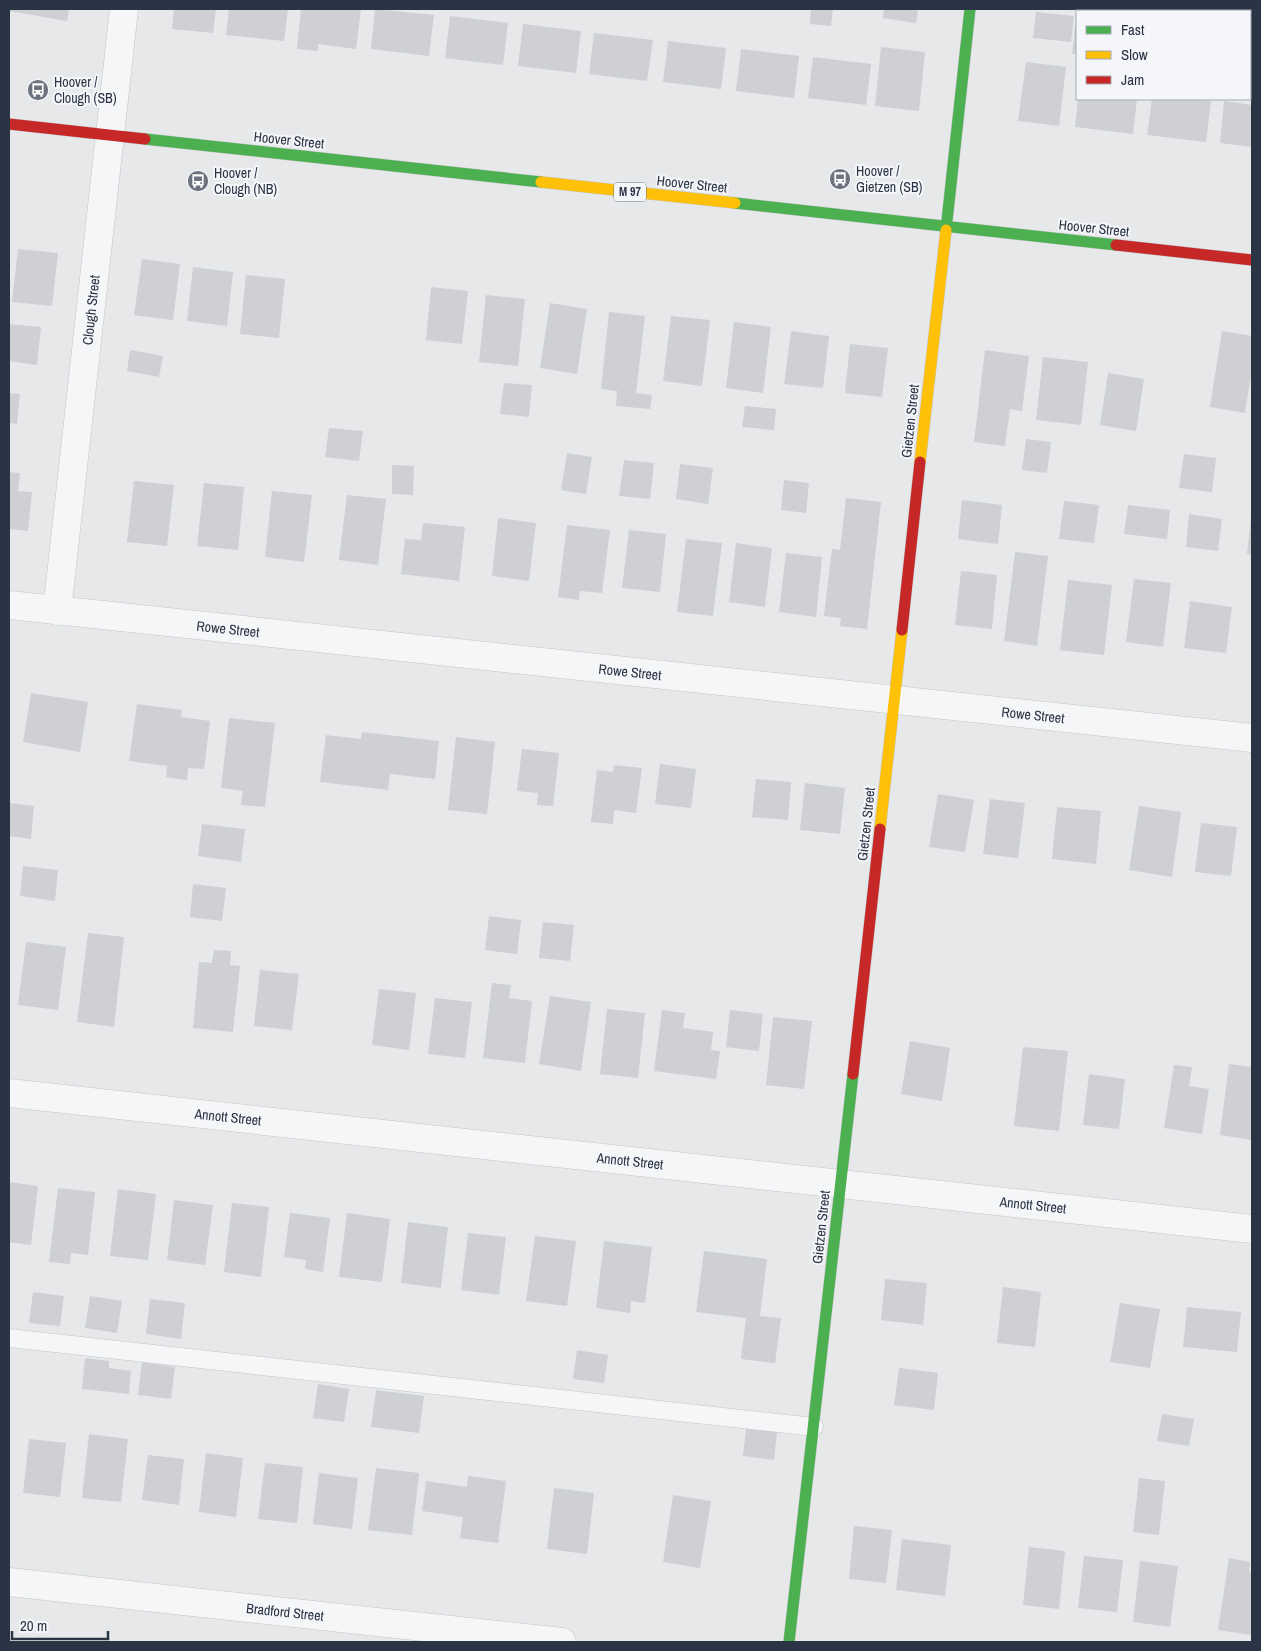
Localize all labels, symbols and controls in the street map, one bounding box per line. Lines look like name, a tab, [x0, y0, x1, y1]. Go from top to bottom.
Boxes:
legend	[1076, 10, 1251, 100]
text: Fast	[1121, 19, 1145, 40]
text: Slow	[1121, 44, 1148, 65]
text: Jam	[1121, 69, 1144, 90]
place label: Hoover / Clough (SB)	[54, 73, 117, 107]
bus stop icon: Hoover / Clough (SB)	[26, 78, 50, 102]
street label: Hoover Street	[253, 127, 325, 153]
place label: Hoover / Gietzen (SB)	[856, 162, 923, 196]
place label: Hoover / Clough (NB)	[214, 164, 277, 198]
bus stop icon: Hoover / Gietzen (SB)	[828, 167, 852, 191]
bus stop icon: Hoover / Clough (NB)	[186, 169, 210, 193]
street label: Hoover Street	[656, 171, 728, 197]
road number: M 97	[614, 182, 646, 202]
street label: Hoover Street	[1058, 215, 1130, 241]
street label: Clough Street	[78, 274, 104, 346]
street label: Gietzen Street	[897, 383, 923, 459]
street label: Rowe Street	[196, 617, 260, 641]
street label: Rowe Street	[598, 660, 662, 684]
street label: Rowe Street	[1001, 703, 1065, 727]
street label: Gietzen Street	[853, 786, 879, 862]
street label: Annott Street	[193, 1104, 262, 1129]
street label: Annott Street	[595, 1148, 664, 1173]
street label: Gietzen Street	[808, 1189, 834, 1265]
street label: Annott Street	[998, 1192, 1067, 1217]
street label: Bradford Street	[245, 1599, 325, 1625]
scale bar	[12, 1608, 109, 1640]
text: 20 m	[20, 1615, 47, 1636]

